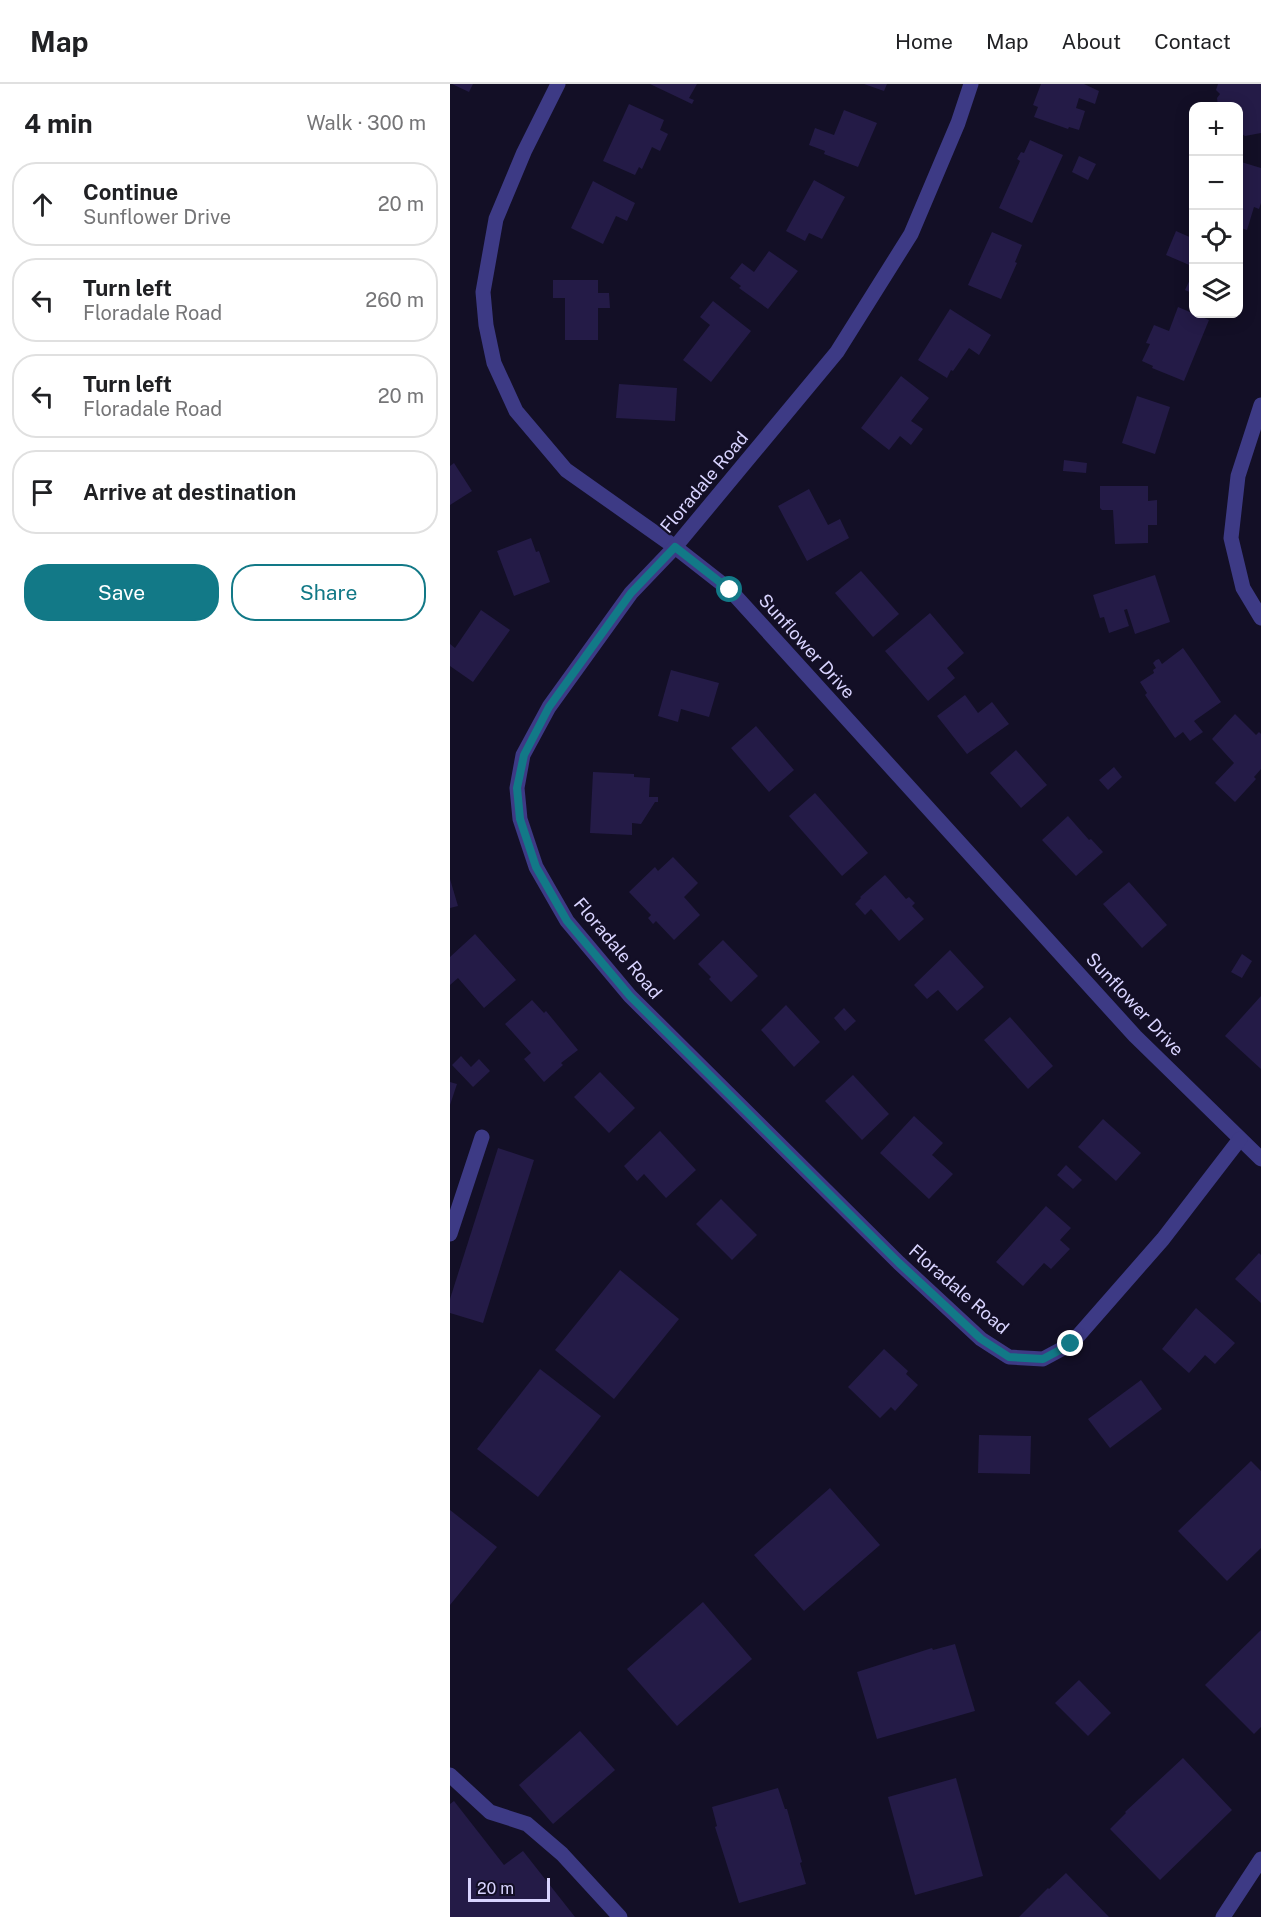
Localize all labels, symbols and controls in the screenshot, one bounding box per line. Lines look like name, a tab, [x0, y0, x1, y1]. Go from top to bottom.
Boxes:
text: Map	[30, 25, 89, 58]
text: Home	[895, 29, 953, 54]
text: Map	[986, 29, 1029, 54]
text: About	[1062, 29, 1121, 54]
text: Contact	[1154, 29, 1231, 54]
map controls	[1189, 102, 1243, 318]
button: +	[1189, 102, 1243, 156]
text: 4 min	[24, 108, 93, 139]
text: Walk · 300 m	[306, 111, 426, 135]
button: −	[1189, 156, 1243, 210]
text: Continue	[83, 179, 178, 205]
icon: ahead	[26, 188, 59, 221]
text: 20 m	[378, 192, 424, 216]
text: Sunflower Drive	[83, 205, 231, 229]
button: locate	[1189, 210, 1243, 264]
button: layers	[1189, 264, 1243, 318]
text: Turn left	[83, 275, 172, 301]
icon: left	[26, 284, 59, 317]
text: 260 m	[365, 288, 424, 312]
text: Floradale Road	[83, 301, 222, 325]
text: Turn left	[83, 371, 172, 397]
icon: left	[26, 380, 59, 413]
text: 20 m	[378, 384, 424, 408]
text: Floradale Road	[83, 397, 222, 421]
street label: Floradale Road	[656, 427, 752, 537]
icon: arrive	[26, 476, 59, 509]
text: Arrive at destination	[83, 479, 296, 505]
button: Save	[24, 564, 219, 621]
button: Share	[231, 564, 426, 621]
route start	[716, 576, 742, 602]
street label: Sunflower Drive	[755, 589, 859, 703]
street label: Floradale Road	[570, 893, 666, 1003]
street label: Sunflower Drive	[1082, 948, 1188, 1060]
street label: Floradale Road	[905, 1240, 1013, 1338]
route end	[1057, 1330, 1083, 1356]
scale bar	[468, 1875, 550, 1902]
text: 20 m	[477, 1879, 514, 1898]

